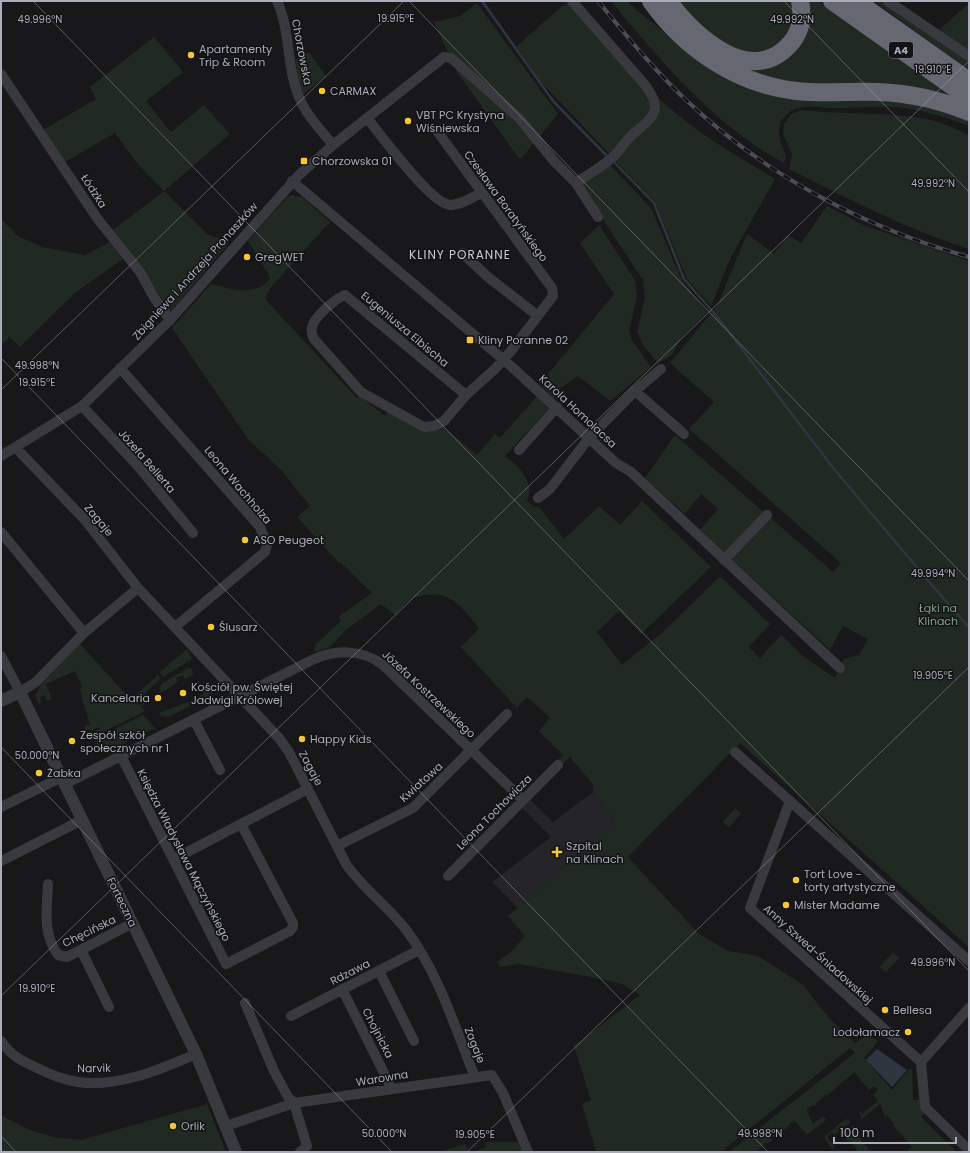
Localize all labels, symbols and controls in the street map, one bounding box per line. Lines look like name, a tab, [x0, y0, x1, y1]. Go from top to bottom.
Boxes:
text: 19.915°E	[378, 11, 414, 26]
text: 49.996°N	[18, 12, 62, 27]
text: 49.992°N	[770, 12, 814, 27]
street label: Chorzowska	[288, 18, 316, 86]
place label: Apartamenty Trip & Room	[199, 41, 273, 70]
road number: A4	[889, 42, 913, 58]
marker: Apartamenty Trip & Room	[186, 50, 196, 60]
text: 19.910°E	[915, 62, 951, 77]
place label: CARMAX	[330, 83, 376, 99]
marker: CARMAX	[317, 86, 327, 96]
place label: VBT PC Krystyna Wiśniewska	[416, 107, 504, 136]
marker: VBT PC Krystyna Wiśniewska	[403, 116, 413, 126]
street label: Czesława Boratyńskiego	[460, 147, 552, 265]
place label: Chorzowska 01	[312, 153, 392, 169]
marker: Chorzowska 01	[299, 156, 309, 166]
street label: Łódzka	[77, 171, 111, 211]
text: 49.992°N	[911, 176, 955, 191]
street label: Zbigniewa i Andrzeja Pronaszków	[129, 199, 261, 343]
district label: KLINY PORANNE	[409, 246, 511, 263]
place label: GregWET	[255, 249, 304, 265]
marker: GregWET	[242, 252, 252, 262]
street label: Eugeniusza Eibischa	[358, 287, 452, 371]
place label: Kliny Poranne 02	[478, 332, 568, 348]
marker: Kliny Poranne 02	[465, 335, 475, 345]
text: 49.998°N	[15, 358, 59, 373]
street label: Karola Homolacsa	[536, 371, 620, 451]
text: 19.915°E	[19, 375, 55, 390]
street label: Józefa Bellerta	[115, 426, 179, 496]
street label: Leona Wachholza	[201, 443, 275, 527]
street label: Zagaje	[81, 500, 117, 540]
place label: ASO Peugeot	[253, 532, 324, 548]
marker: ASO Peugeot	[240, 535, 250, 545]
text: 49.994°N	[911, 566, 955, 581]
park label: Łąki na Klinach	[918, 600, 958, 629]
place label: Ślusarz	[219, 619, 258, 635]
marker: Ślusarz	[206, 622, 216, 632]
street label: Józefa Kostrzewskiego	[379, 646, 479, 742]
text: 19.905°E	[913, 668, 953, 683]
place label: Kościół pw. Świętej Jadwigi Królowej	[191, 679, 293, 708]
marker: Kościół pw. Świętej Jadwigi Królowej	[178, 688, 188, 698]
place label: Kancelaria	[91, 690, 150, 706]
marker: Kancelaria	[153, 693, 163, 703]
place label: Zespół szkół społecznych nr 1	[80, 727, 169, 756]
place label: Happy Kids	[310, 731, 372, 747]
marker: Happy Kids	[297, 734, 307, 744]
marker: Zespół szkół społecznych nr 1	[67, 736, 77, 746]
text: 50.000°N	[15, 748, 59, 763]
street label: Zagaje	[295, 748, 327, 789]
street label: Kwiatowa	[396, 758, 446, 806]
place label: Żabka	[47, 765, 81, 781]
street label: Księdza Władysława Mączyńskiego	[133, 766, 235, 944]
marker: Żabka	[34, 768, 44, 778]
street label: Leona Tochowicza	[453, 771, 535, 853]
place label: Szpital na Klinach	[566, 838, 624, 867]
marker: Szpital na Klinach	[551, 846, 563, 858]
place label: Tort Love - torty artystyczne	[804, 866, 896, 895]
street label: Forteczna	[103, 874, 141, 930]
marker: Tort Love - torty artystyczne	[791, 875, 801, 885]
place label: Mister Madame	[794, 897, 880, 913]
street label: Anny Szwed-Śniadowskiej	[760, 900, 876, 1008]
marker: Mister Madame	[781, 900, 791, 910]
street label: Chęcińska	[60, 911, 118, 951]
street label: Rdzawa	[327, 955, 373, 989]
text: 49.996°N	[911, 955, 955, 970]
text: 19.910°E	[19, 981, 55, 996]
place label: Bellesa	[893, 1002, 932, 1018]
street label: Chojnicka	[358, 1005, 398, 1061]
marker: Bellesa	[880, 1005, 890, 1015]
street label: Zagaje	[461, 1024, 490, 1066]
place label: Lodołamacz	[833, 1024, 900, 1040]
marker: Lodołamacz	[903, 1027, 913, 1037]
street label: Narvik	[77, 1060, 111, 1076]
street label: Warowna	[355, 1066, 409, 1090]
place label: Orlik	[181, 1118, 205, 1134]
scale bar	[834, 1119, 956, 1145]
marker: Orlik	[168, 1121, 178, 1131]
text: 100 m	[840, 1124, 874, 1141]
text: 50.000°N	[362, 1126, 406, 1141]
text: 49.998°N	[738, 1126, 782, 1141]
text: 19.905°E	[455, 1127, 495, 1142]

